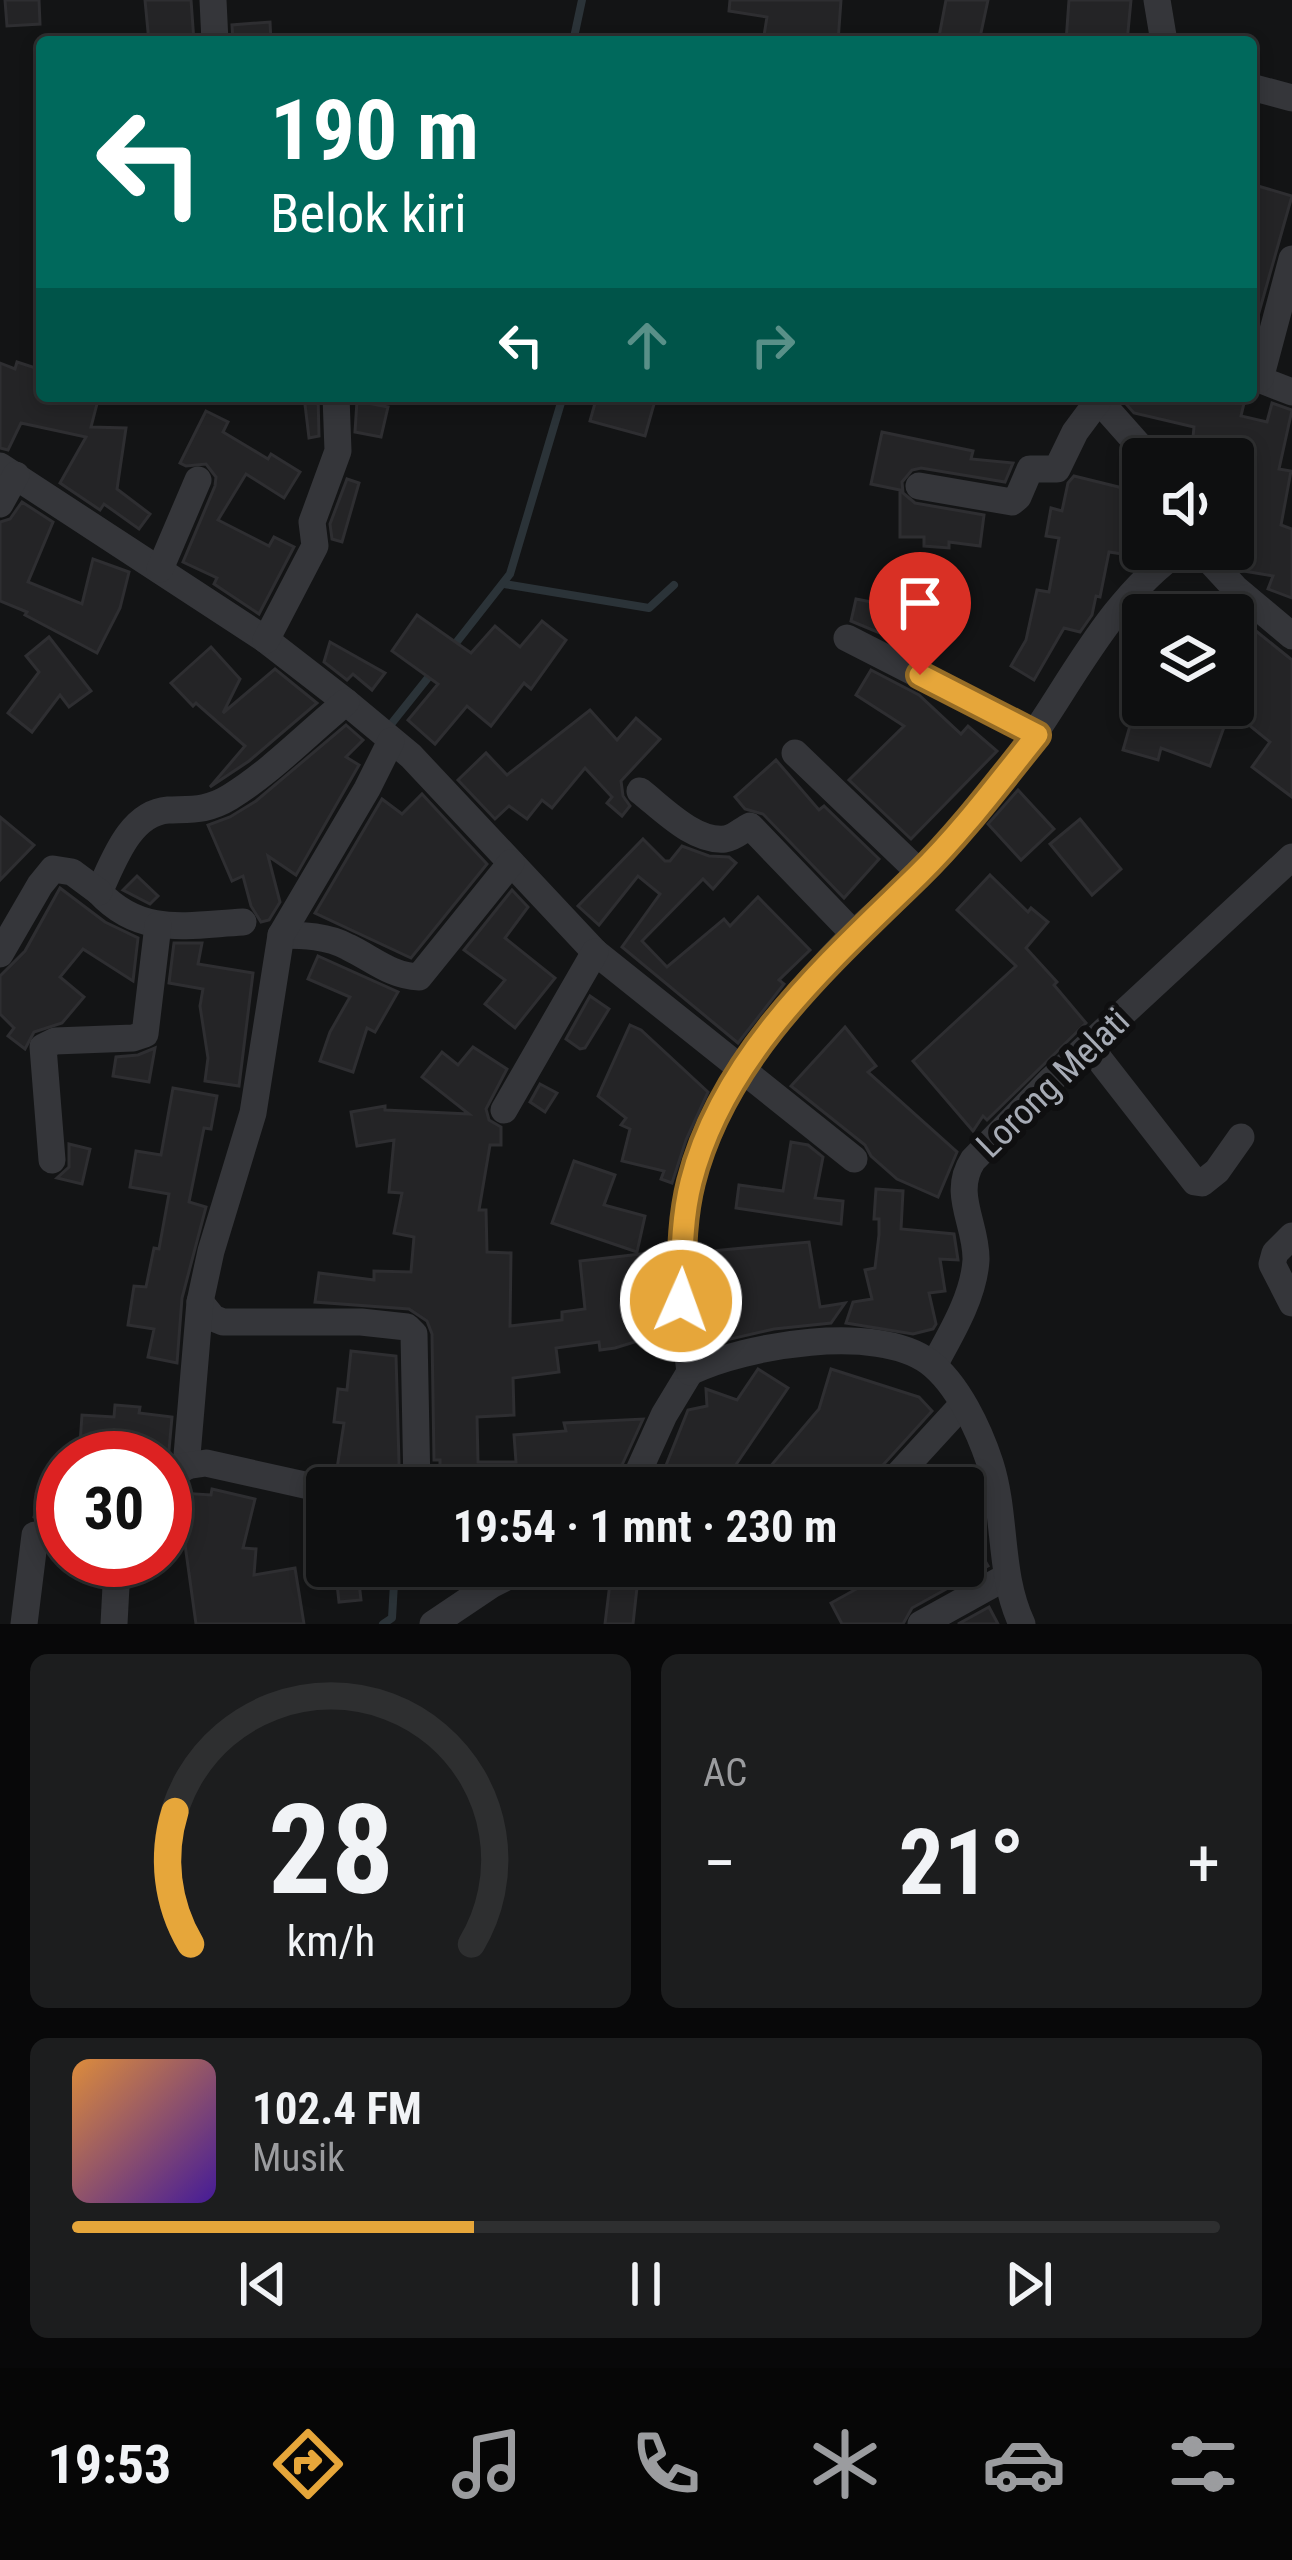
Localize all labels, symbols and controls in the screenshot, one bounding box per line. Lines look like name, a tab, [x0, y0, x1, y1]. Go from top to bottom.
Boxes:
text: 190 m	[270, 81, 479, 180]
icon: left	[72, 84, 228, 240]
text: Belok kiri	[270, 182, 467, 245]
icon: left	[488, 312, 554, 378]
icon: ahead	[614, 312, 680, 378]
icon: right	[740, 312, 806, 378]
map controls	[1122, 438, 1254, 726]
button: sound	[1122, 438, 1254, 570]
pin	[869, 552, 971, 675]
icon: arrive	[887, 570, 953, 636]
button: layers	[1122, 594, 1254, 726]
street label: Lorong Melati	[968, 1000, 1138, 1166]
position arrow	[618, 1238, 744, 1364]
speed limit sign: 30	[36, 1431, 192, 1587]
text: 19:54 · 1 mnt · 230 m	[453, 1500, 837, 1553]
text: AC	[703, 1750, 747, 1796]
text: 28	[267, 1777, 394, 1923]
text: 21°	[899, 1811, 1025, 1916]
text: −	[703, 1825, 736, 1902]
text: +	[1187, 1825, 1220, 1902]
text: km/h	[286, 1916, 375, 1966]
text: 102.4 FM	[252, 2082, 422, 2135]
text: Musik	[252, 2135, 345, 2181]
icon: previous	[230, 2251, 296, 2317]
icon: pause	[613, 2251, 679, 2317]
icon: next	[996, 2251, 1062, 2317]
icon: directions	[266, 2422, 350, 2506]
icon: music	[445, 2422, 529, 2506]
icon: phone	[624, 2422, 708, 2506]
icon: climate	[803, 2422, 887, 2506]
icon: car	[982, 2422, 1066, 2506]
icon: filters	[1161, 2422, 1245, 2506]
text: 19:53	[47, 2433, 171, 2496]

